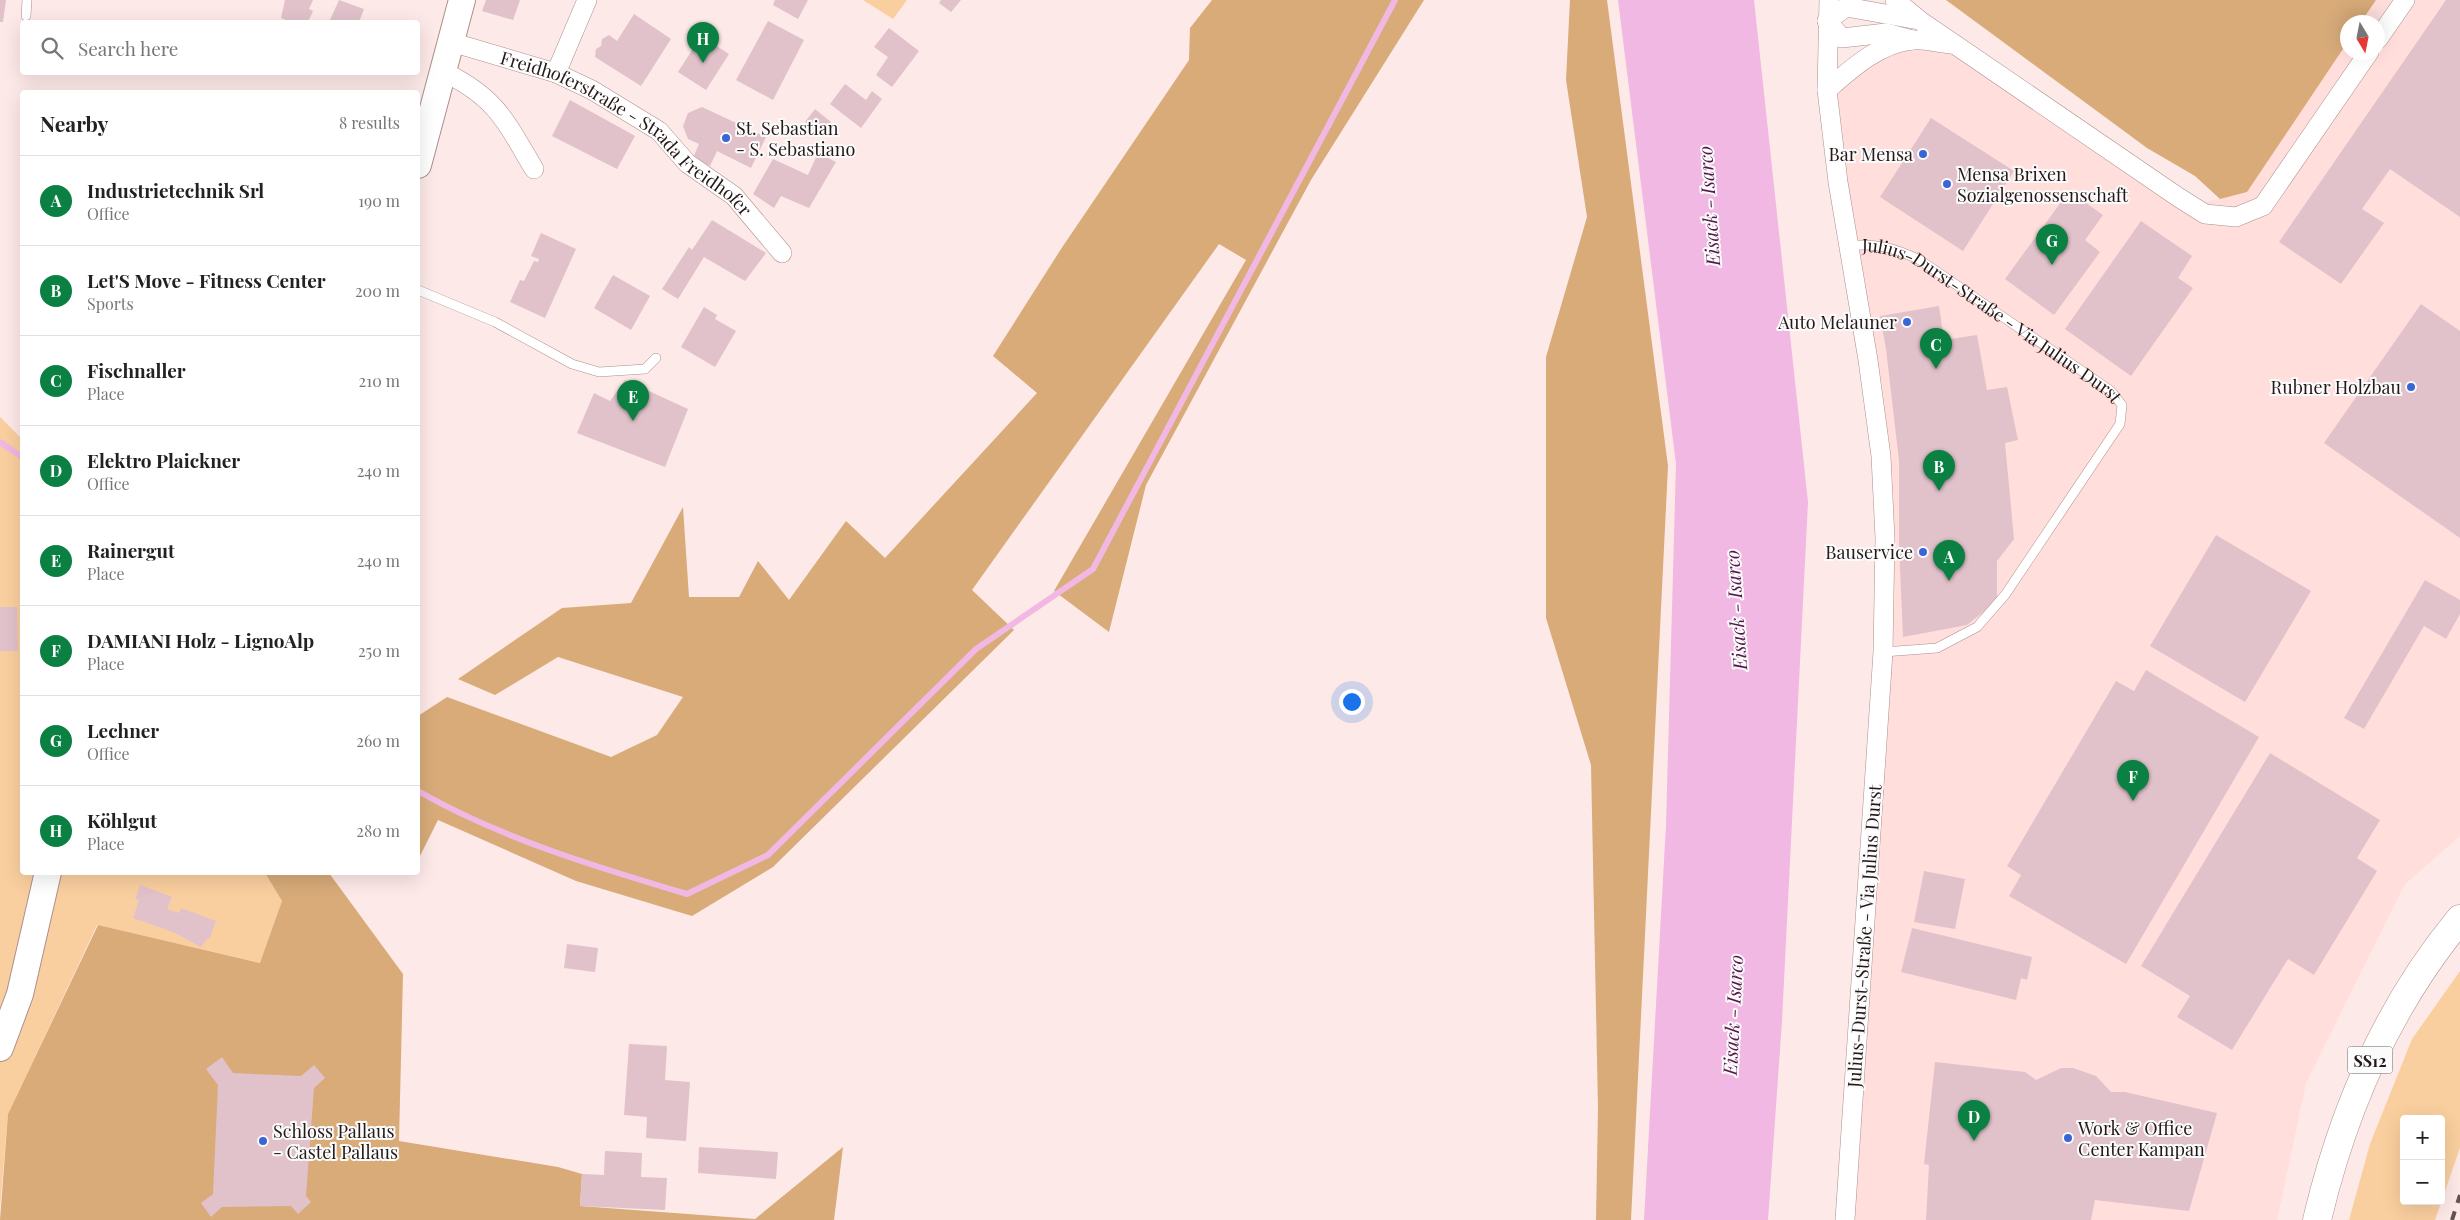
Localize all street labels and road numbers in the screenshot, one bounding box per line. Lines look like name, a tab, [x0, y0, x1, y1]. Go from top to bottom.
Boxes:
street label: Freidhoferstraße - Strada Freidhofer	[498, 45, 757, 221]
street label: Julius-Durst-Straße - Via Julius Durst	[1861, 233, 2128, 408]
street label: Julius-Durst-Straße - Via Julius Durst	[1841, 783, 1887, 1089]
road number: SS12	[2348, 1046, 2392, 1074]

